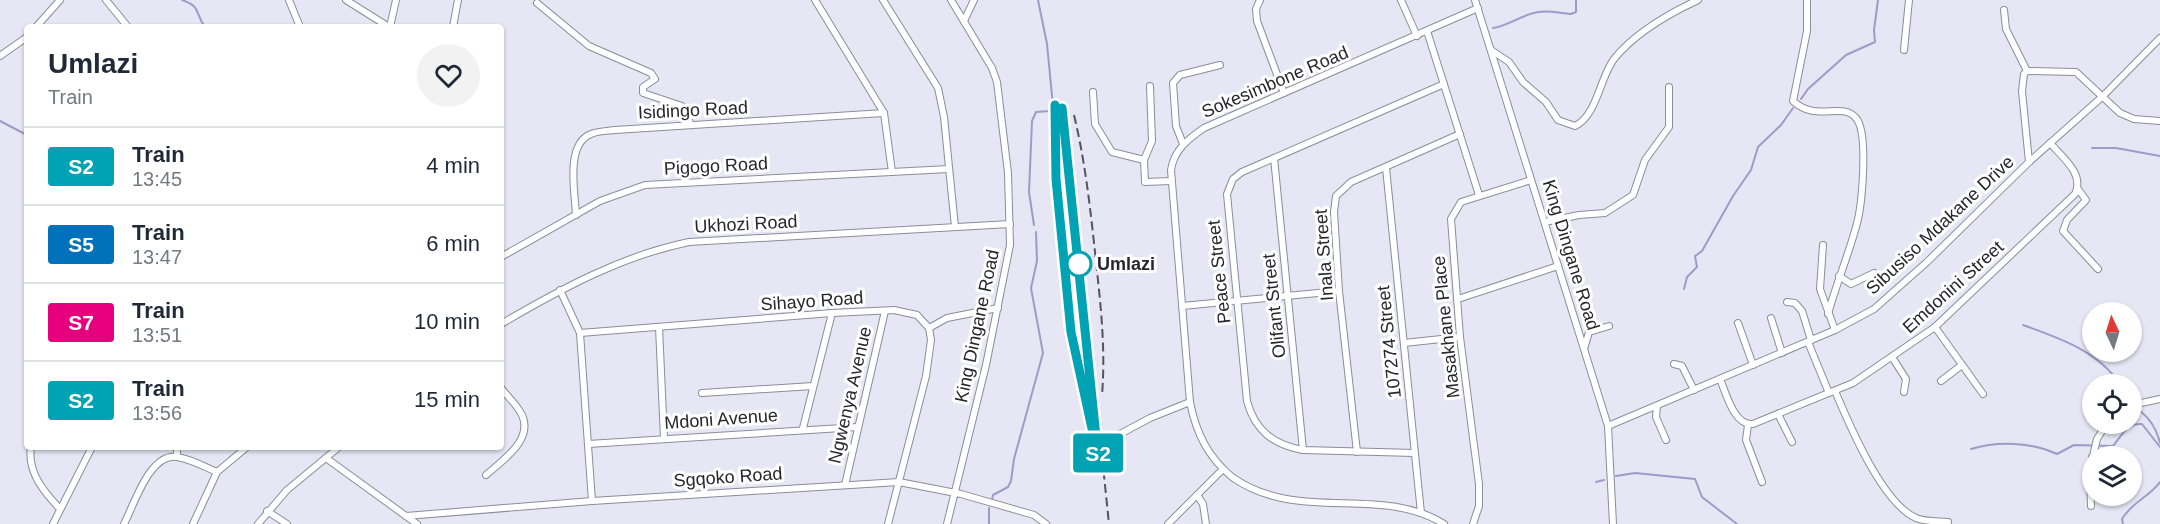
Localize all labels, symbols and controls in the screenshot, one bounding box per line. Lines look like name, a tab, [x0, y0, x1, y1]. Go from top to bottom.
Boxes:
street label: Sokesimbone Road	[1199, 42, 1351, 122]
button: heart	[417, 44, 480, 107]
text: Umlazi	[48, 48, 138, 79]
text: Train	[48, 86, 93, 108]
street label: Isidingo Road	[638, 97, 748, 123]
text: Train	[132, 142, 185, 167]
street label: Sibusiso Mdakane Drive	[1862, 152, 2018, 298]
text: 4 min	[426, 153, 480, 178]
street label: Pigogo Road	[664, 153, 768, 179]
text: S2	[68, 155, 94, 178]
text: 13:45	[132, 168, 182, 190]
street label: King Dingane Road	[1539, 177, 1603, 333]
street label: Inala Street	[1311, 208, 1337, 302]
street label: Ukhozi Road	[694, 211, 798, 237]
street label: Peace Street	[1204, 219, 1234, 325]
text: Train	[132, 220, 185, 245]
text: 6 min	[426, 231, 480, 256]
text: S5	[68, 233, 94, 256]
street label: Emdonini Street	[1899, 237, 2007, 337]
text: 13:47	[132, 246, 182, 268]
street label: King Dingane Road	[951, 248, 1003, 404]
marker: Umlazi	[1066, 251, 1092, 277]
street label: Olifant Street	[1259, 253, 1289, 359]
place label: Umlazi	[1097, 254, 1155, 274]
street label: Masakhane Place	[1429, 255, 1463, 399]
street label: 107274 Street	[1373, 285, 1405, 399]
street label: Sihayo Road	[760, 287, 864, 315]
text: Train	[132, 298, 185, 323]
north arrow	[2082, 302, 2142, 362]
map controls	[2082, 302, 2142, 506]
text: 10 min	[414, 309, 480, 334]
text: S7	[68, 311, 94, 334]
text: 13:51	[132, 324, 182, 346]
street label: Ngwenya Avenue	[825, 325, 875, 465]
button: locate	[2082, 374, 2142, 434]
text: Train	[132, 376, 185, 401]
text: 15 min	[414, 387, 480, 412]
text: S2	[68, 389, 94, 412]
text: 13:56	[132, 402, 182, 424]
street label: Mdoni Avenue	[664, 405, 778, 433]
line badge: S2	[1071, 434, 1125, 472]
text: S2	[1085, 442, 1111, 465]
button: layers	[2082, 446, 2142, 506]
street label: Sgqoko Road	[673, 463, 783, 491]

